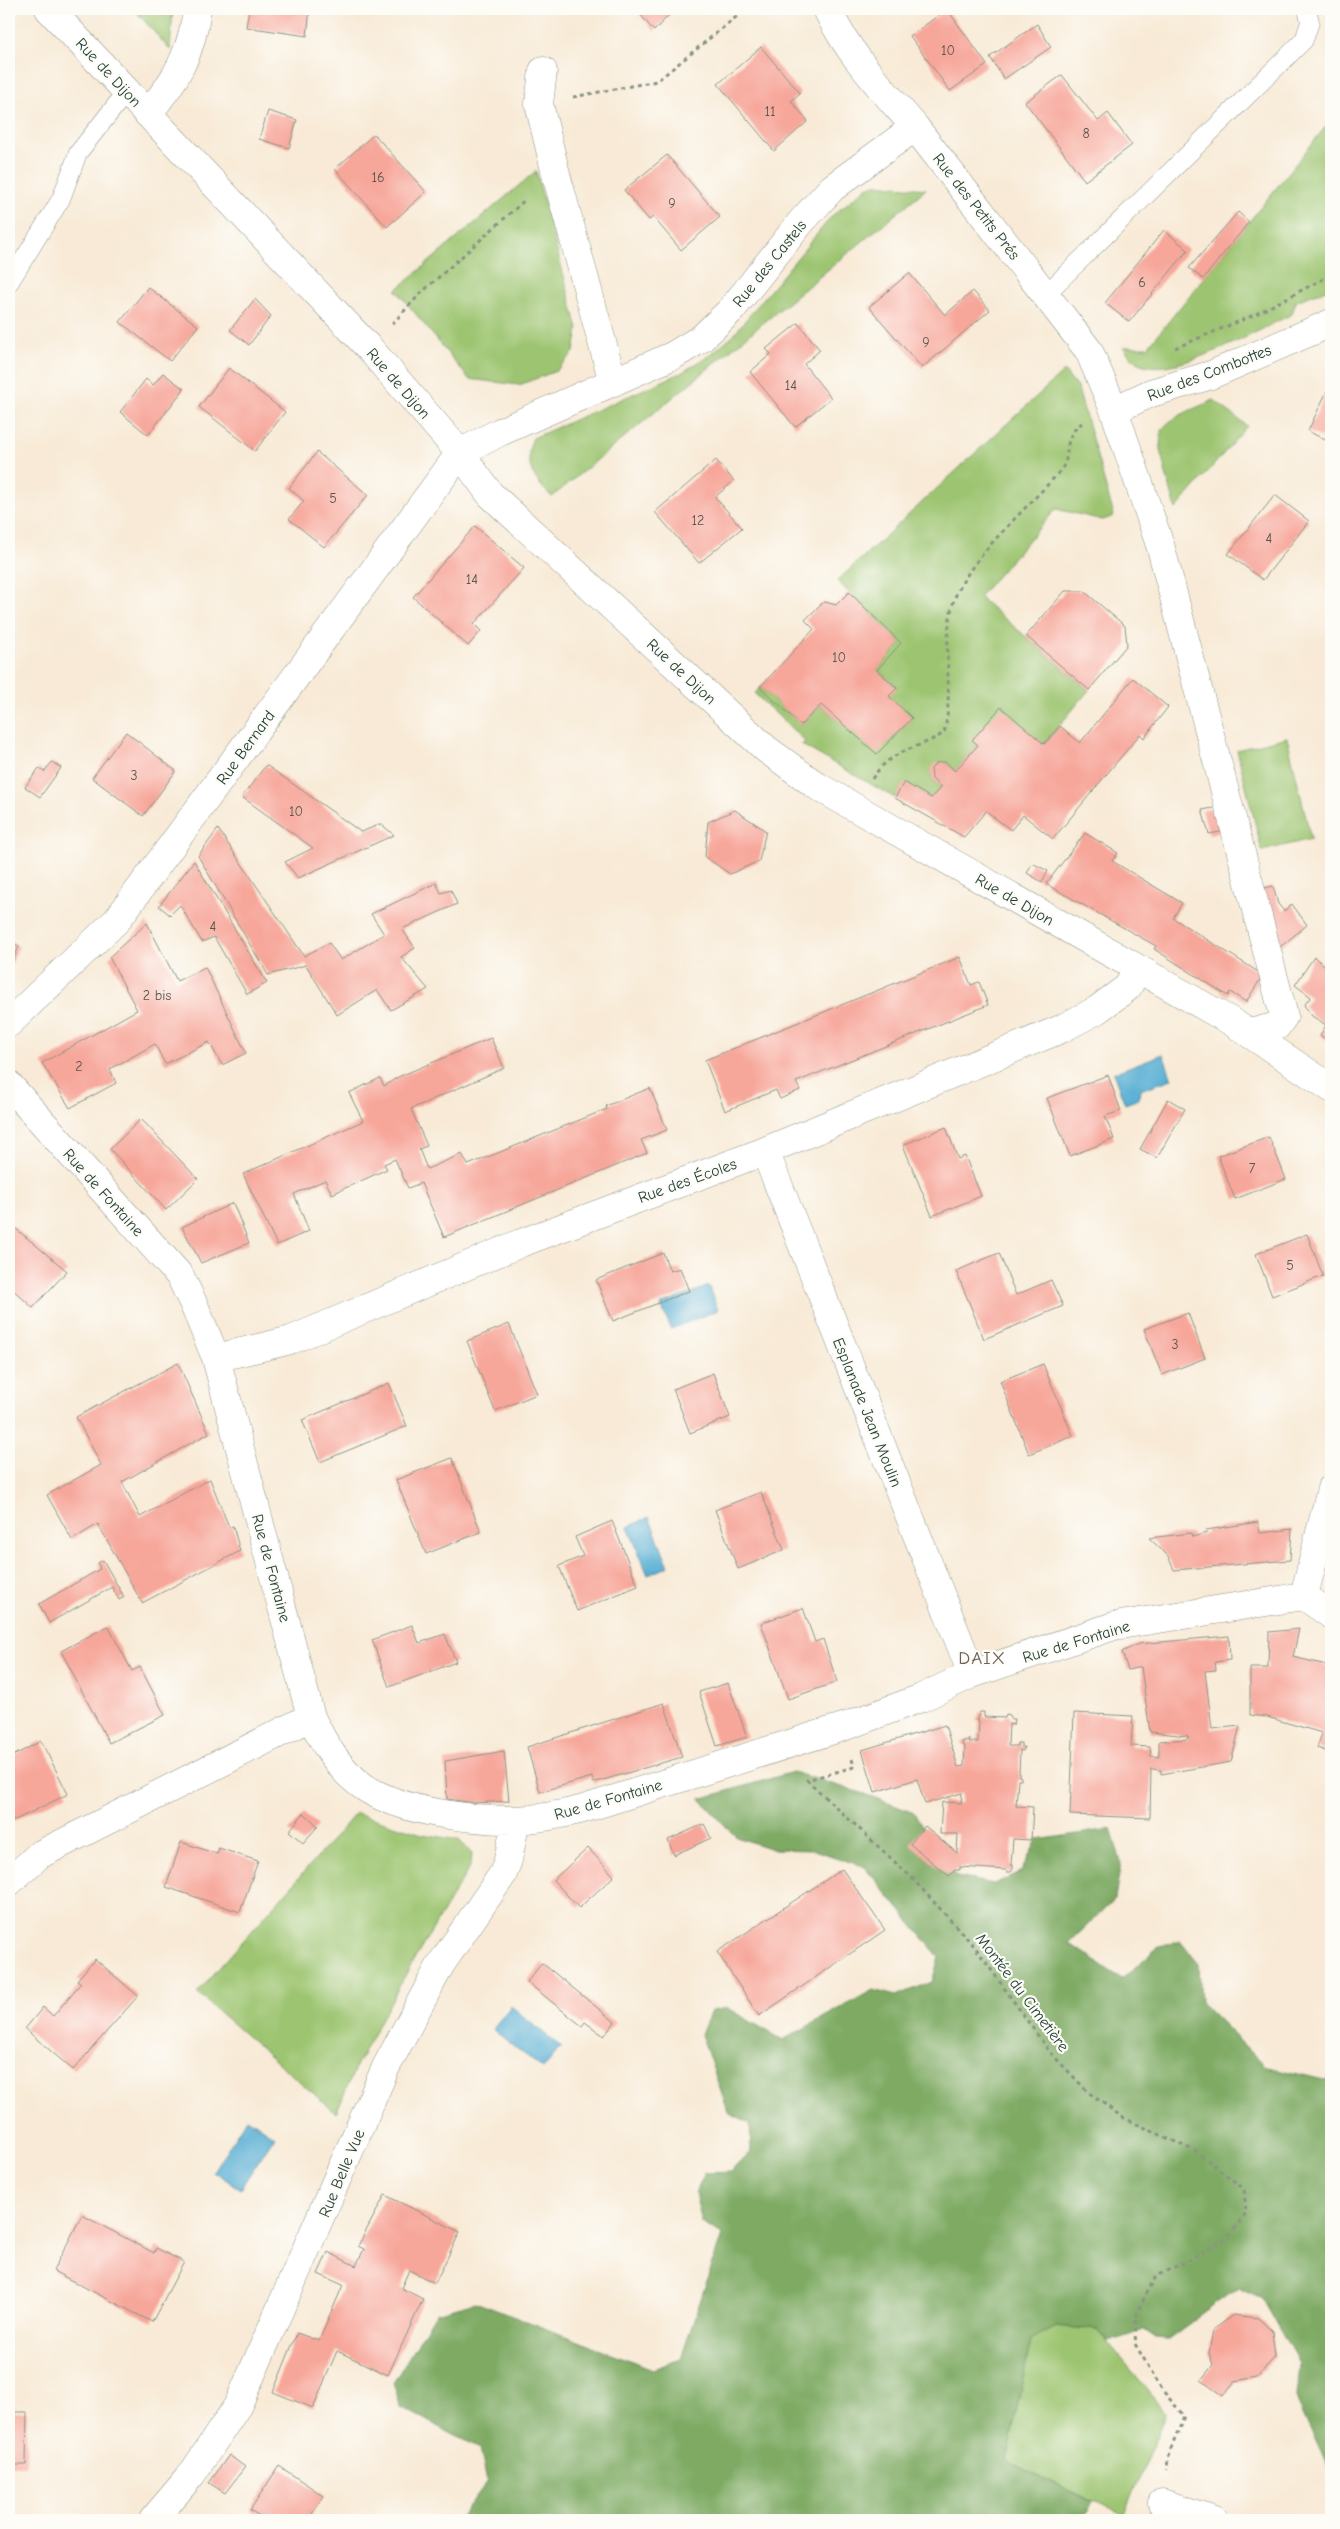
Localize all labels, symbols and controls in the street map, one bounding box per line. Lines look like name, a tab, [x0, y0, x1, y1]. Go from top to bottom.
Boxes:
street label: Rue de Dijon	[72, 34, 145, 111]
house number: 10	[941, 42, 955, 59]
house number: 11	[764, 103, 776, 120]
house number: 8	[1082, 125, 1090, 142]
street label: Rue des Petits Prés	[929, 150, 1024, 264]
house number: 16	[371, 169, 385, 186]
house number: 9	[668, 195, 676, 212]
street label: Rue des Castels	[729, 216, 811, 311]
house number: 6	[1138, 274, 1146, 291]
house number: 9	[922, 334, 930, 351]
street label: Rue des Combottes	[1145, 341, 1274, 405]
street label: Rue de Dijon	[363, 345, 434, 423]
house number: 14	[785, 377, 797, 394]
house number: 5	[329, 490, 337, 507]
house number: 12	[692, 512, 704, 529]
house number: 4	[1266, 530, 1273, 547]
house number: 14	[466, 571, 478, 588]
street label: Rue de Dijon	[643, 635, 720, 708]
house number: 10	[832, 649, 846, 666]
street label: Rue Bernard	[213, 707, 279, 788]
house number: 3	[130, 767, 138, 784]
house number: 10	[289, 803, 303, 820]
street label: Rue de Dijon	[972, 870, 1057, 930]
house number: 4	[210, 918, 217, 935]
house number: 2 bis	[143, 987, 171, 1004]
house number: 2	[75, 1058, 83, 1075]
street label: Rue de Fontaine	[59, 1145, 147, 1240]
street label: Rue des Écoles	[635, 1154, 739, 1207]
house number: 7	[1249, 1160, 1256, 1177]
house number: 5	[1286, 1257, 1294, 1274]
street label: Esplanade Jean Moulin	[829, 1335, 905, 1490]
house number: 3	[1171, 1336, 1179, 1353]
street label: Rue de Fontaine	[248, 1512, 294, 1624]
street label: Rue de Fontaine	[1020, 1617, 1132, 1667]
district label: DAIX	[958, 1647, 1006, 1669]
street label: Rue de Fontaine	[552, 1776, 664, 1824]
street label: Montée du Cimetière	[972, 1930, 1072, 2055]
street label: Rue Belle Vue	[315, 2127, 369, 2220]

